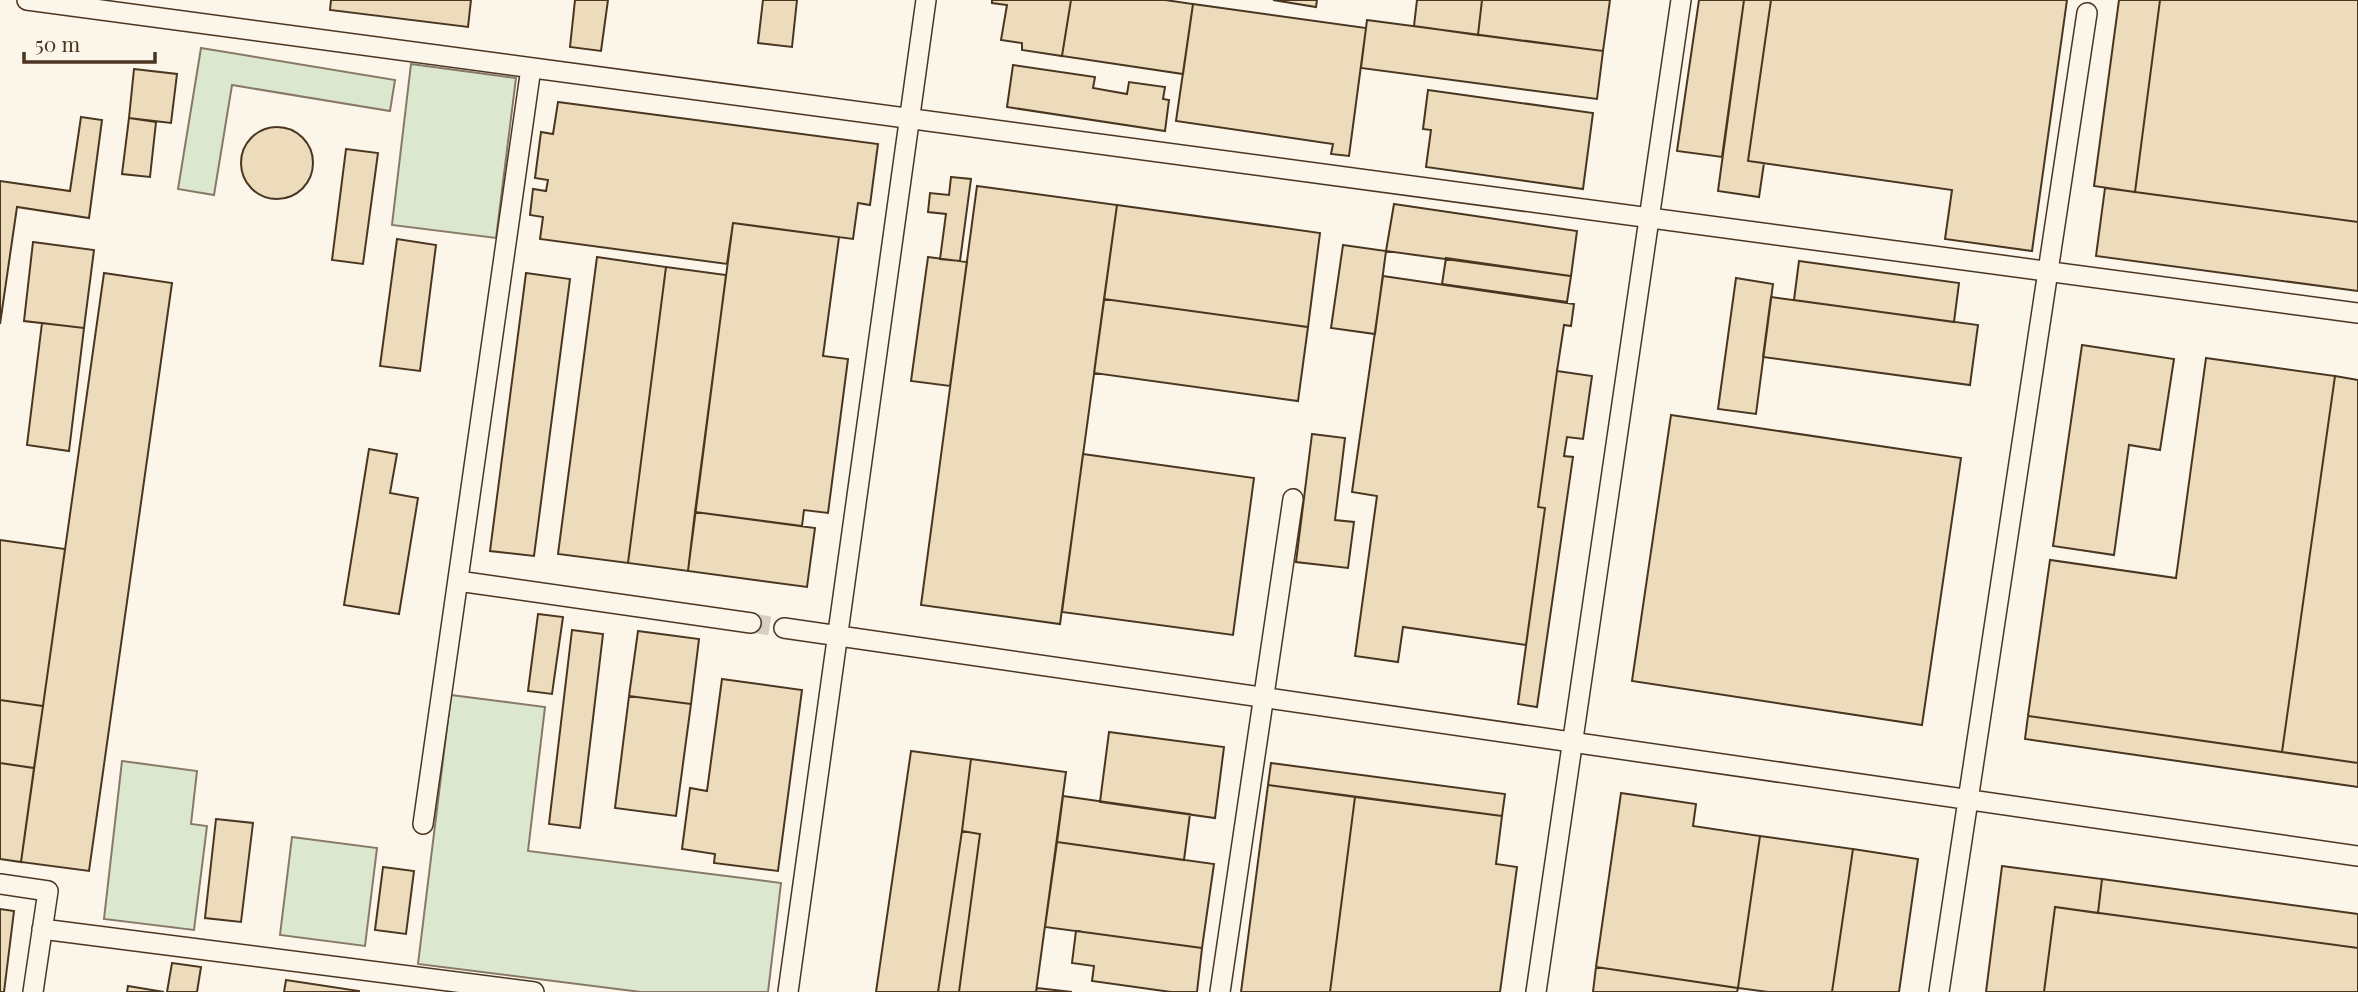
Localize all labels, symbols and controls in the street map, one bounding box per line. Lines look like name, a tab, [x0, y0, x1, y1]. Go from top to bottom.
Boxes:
scale bar	[24, 21, 156, 65]
text: 50 m	[35, 29, 81, 57]

